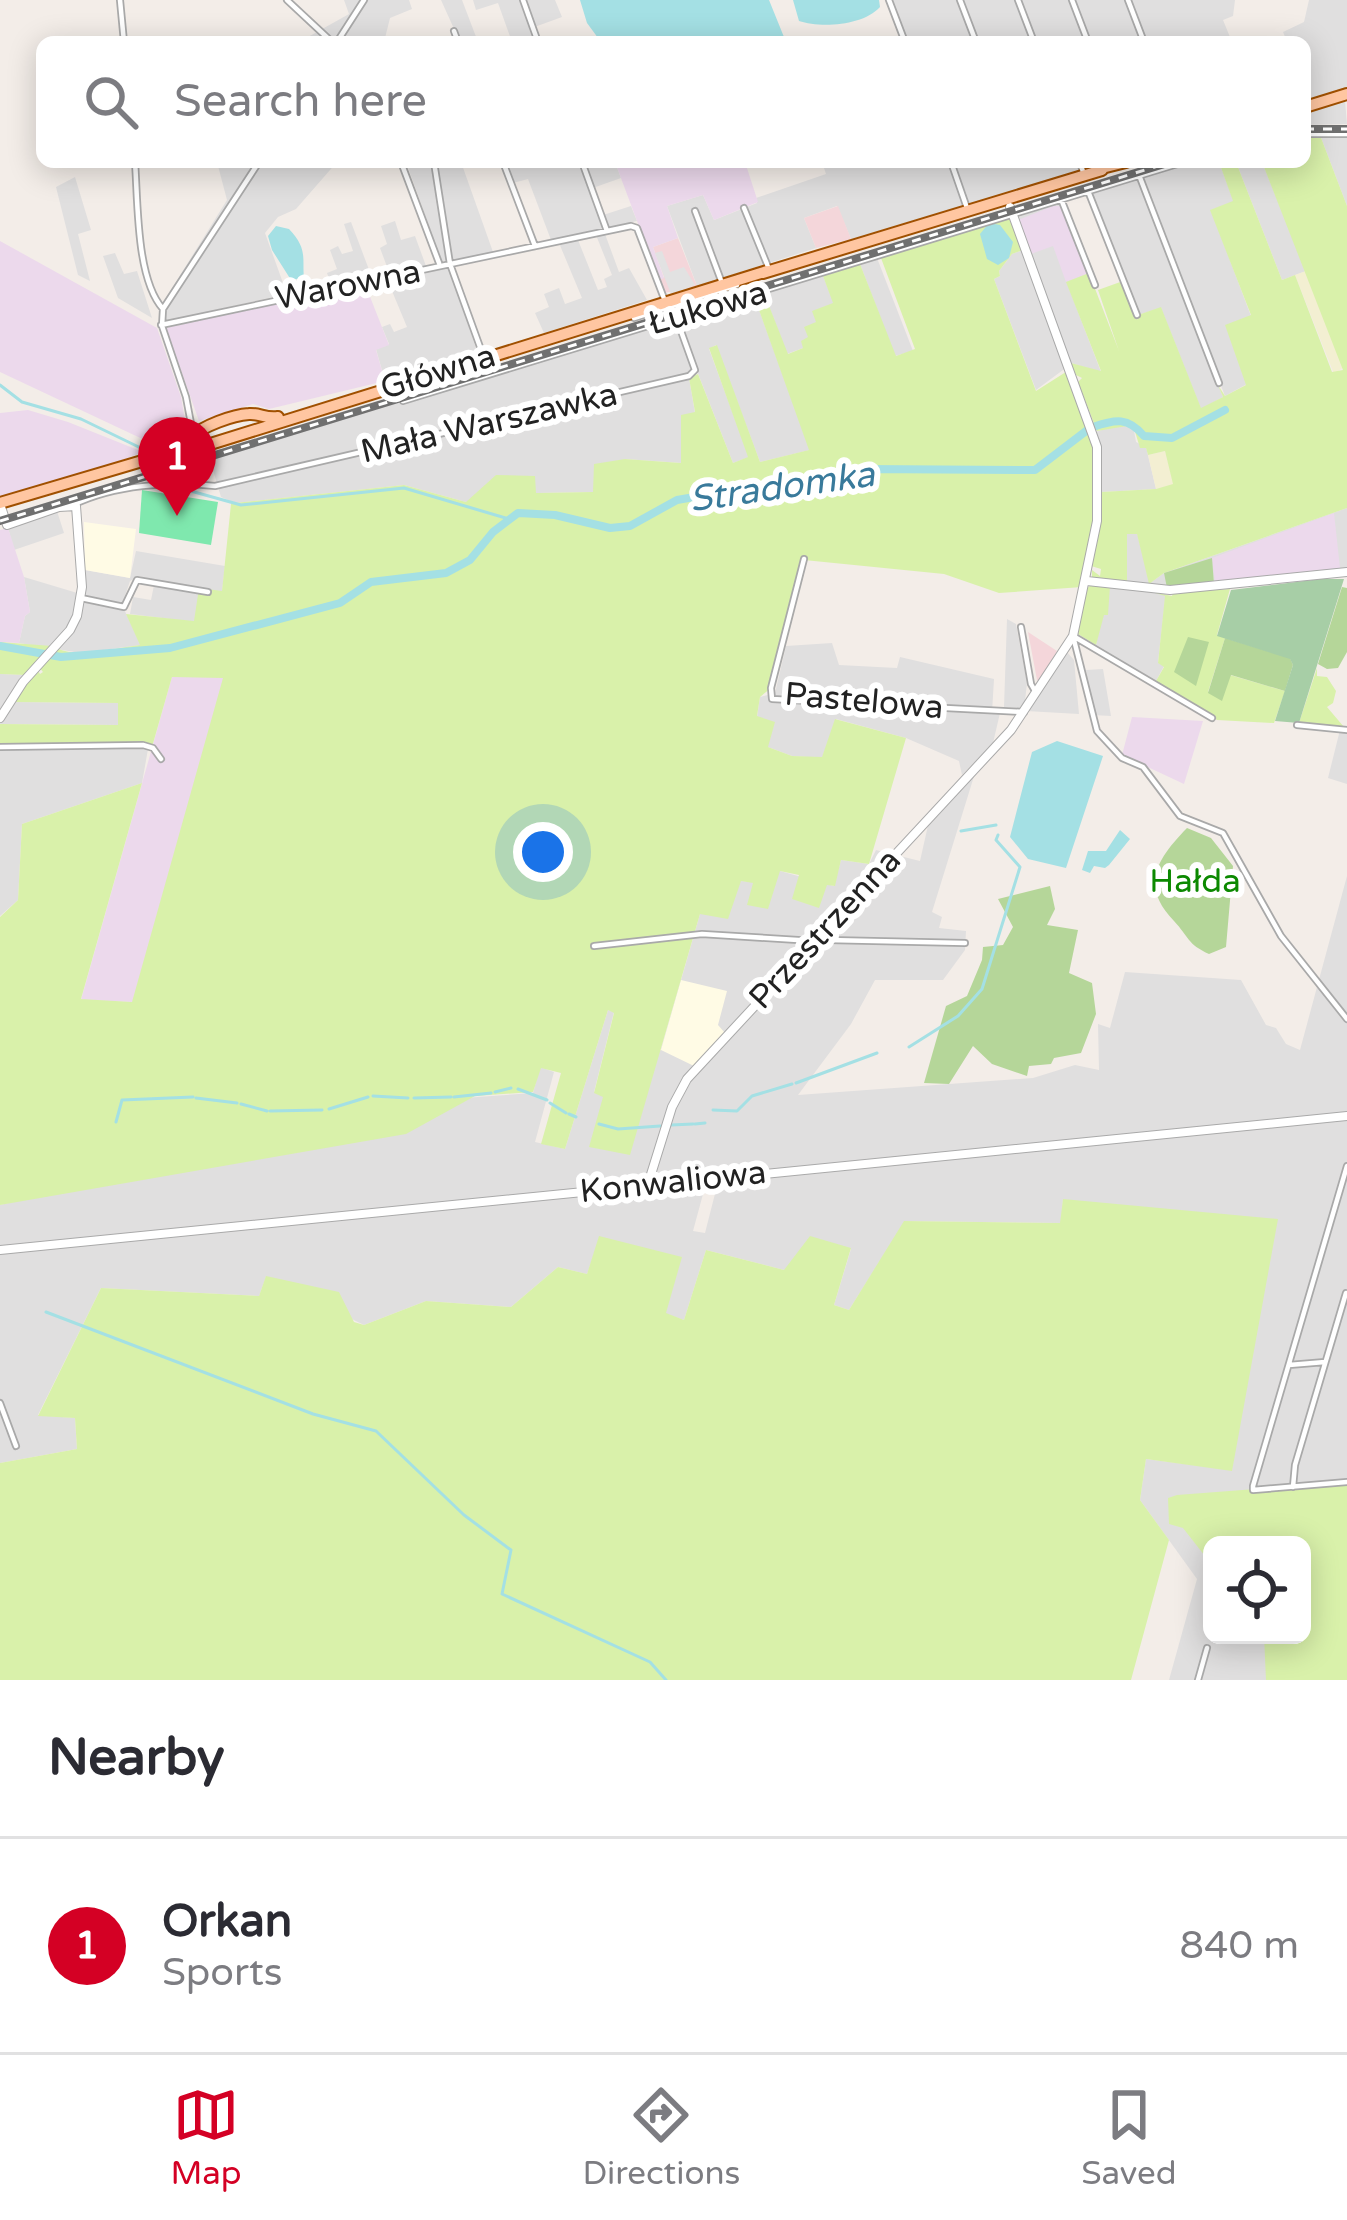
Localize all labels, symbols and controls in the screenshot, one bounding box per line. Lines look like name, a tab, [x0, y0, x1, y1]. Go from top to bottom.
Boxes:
search box	[36, 36, 1311, 168]
icon: search	[78, 69, 144, 135]
text: Search here	[174, 75, 427, 129]
street label: Warowna	[272, 252, 424, 318]
street label: Łukowa	[644, 273, 772, 343]
street label: Główna	[376, 336, 500, 408]
street label: Mała Warszawka	[357, 375, 621, 471]
pin: 1	[138, 417, 216, 516]
water label: Stradomka	[687, 453, 878, 521]
street label: Pastelowa	[783, 675, 945, 727]
your location	[513, 822, 573, 882]
street label: Przestrzenna	[741, 841, 909, 1017]
park label: Hałda	[1149, 862, 1241, 901]
street label: Konwaliowa	[578, 1153, 768, 1211]
map controls	[1203, 1536, 1311, 1644]
button: locate	[1203, 1536, 1311, 1644]
text: Nearby	[48, 1727, 225, 1789]
text: Orkan	[162, 1895, 292, 1949]
text: 1	[75, 1922, 99, 1969]
text: 840 m	[1180, 1922, 1299, 1969]
text: Sports	[162, 1949, 283, 1996]
tab: Map	[170, 2082, 242, 2193]
tab: Directions	[582, 2082, 740, 2193]
tab: Saved	[1081, 2082, 1177, 2193]

